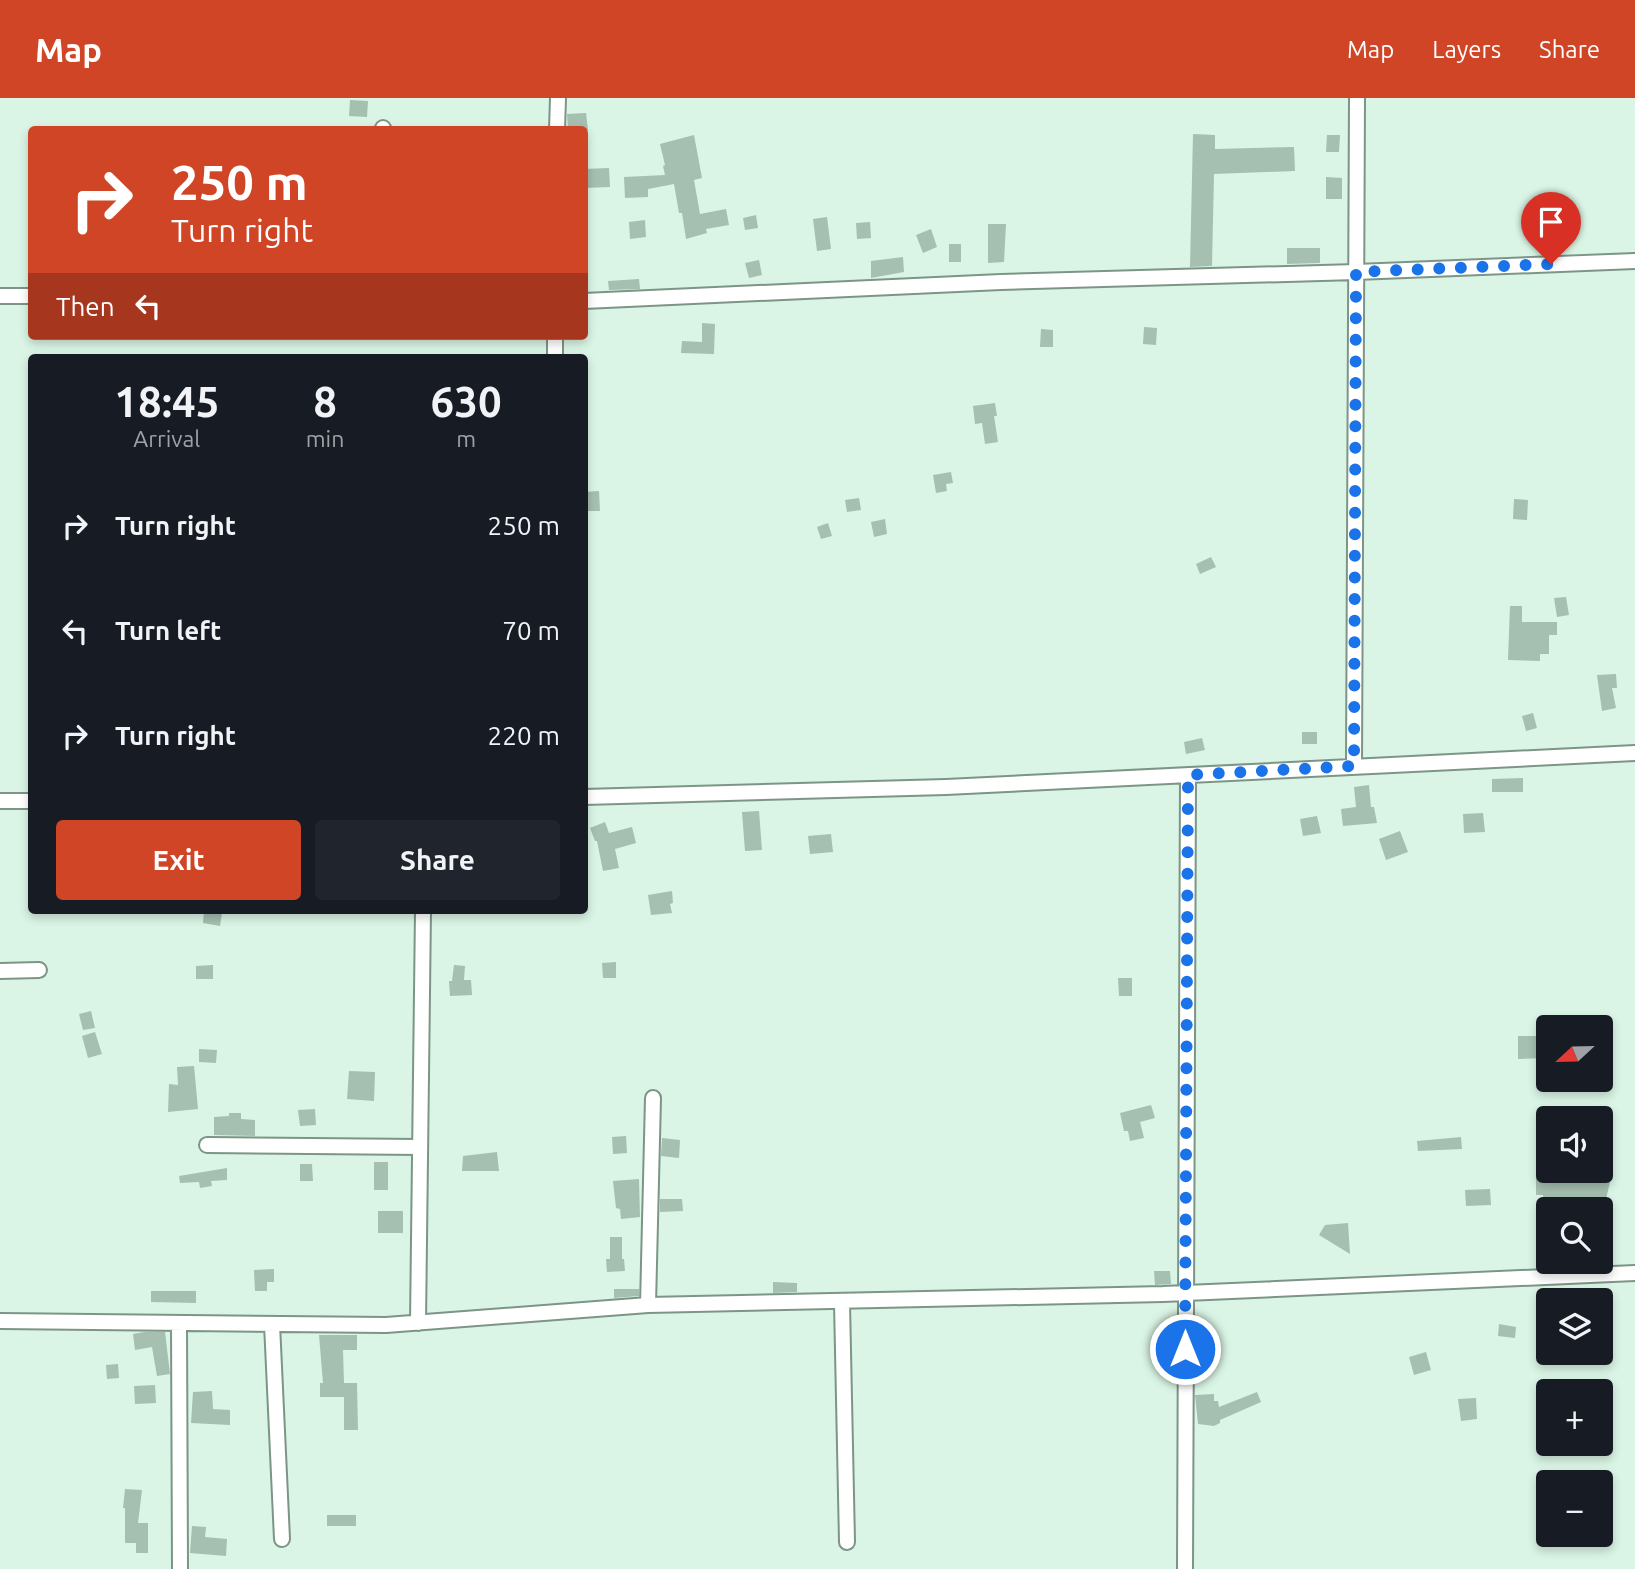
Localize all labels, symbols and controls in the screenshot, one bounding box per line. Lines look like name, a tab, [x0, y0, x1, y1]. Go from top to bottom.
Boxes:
text: Map	[35, 31, 102, 68]
text: Map	[1347, 36, 1394, 63]
text: Layers	[1432, 36, 1501, 63]
text: Share	[1539, 36, 1600, 63]
icon: right	[56, 154, 147, 245]
text: 250 m	[171, 154, 308, 209]
pin	[1521, 192, 1581, 264]
icon: arrive	[1532, 203, 1570, 241]
text: Turn right	[171, 212, 313, 248]
icon: left	[129, 287, 167, 325]
text: Then	[56, 292, 115, 321]
text: 18:45	[114, 378, 219, 425]
text: 8	[313, 378, 337, 425]
text: 630	[431, 378, 502, 425]
text: Arrival	[133, 426, 200, 451]
text: min	[306, 426, 344, 451]
text: m	[456, 426, 476, 451]
icon: right	[56, 507, 94, 545]
text: Turn right	[115, 511, 236, 540]
text: 250 m	[488, 511, 560, 540]
icon: left	[56, 612, 94, 650]
text: Turn left	[115, 616, 221, 645]
text: 70 m	[502, 616, 560, 645]
icon: right	[56, 717, 94, 755]
text: Turn right	[115, 721, 236, 750]
text: 220 m	[488, 721, 560, 750]
button: Exit	[56, 820, 301, 900]
button: Share	[315, 820, 560, 900]
north arrow	[1536, 1015, 1614, 1092]
map controls	[1536, 1015, 1613, 1547]
button: sound	[1536, 1106, 1613, 1183]
button: search	[1536, 1197, 1613, 1274]
button: layers	[1536, 1288, 1613, 1365]
position arrow	[1148, 1312, 1222, 1386]
button: +	[1536, 1379, 1613, 1456]
button: −	[1536, 1470, 1613, 1547]

